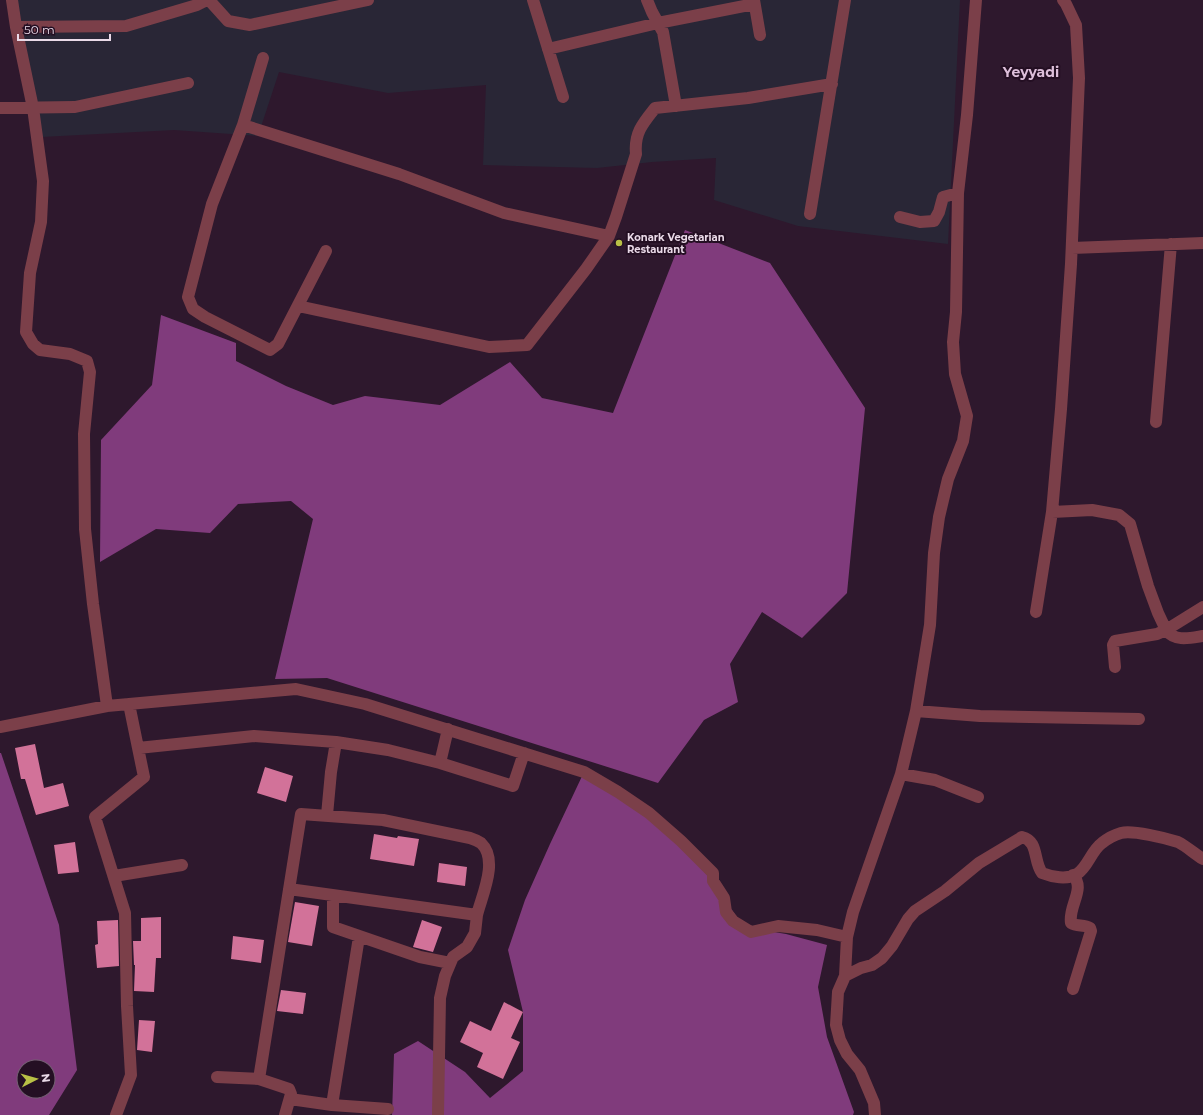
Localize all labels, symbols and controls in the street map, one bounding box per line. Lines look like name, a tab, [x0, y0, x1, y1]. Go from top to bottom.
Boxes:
scale bar	[18, 16, 110, 42]
text: 50 m	[24, 22, 55, 37]
district label: Yeyyadi	[1002, 63, 1059, 81]
place label: Konark Vegetarian Restaurant	[627, 231, 725, 256]
marker: Konark Vegetarian Restaurant	[614, 238, 624, 248]
north arrow	[16, 1059, 56, 1099]
text: N	[39, 1073, 53, 1083]

